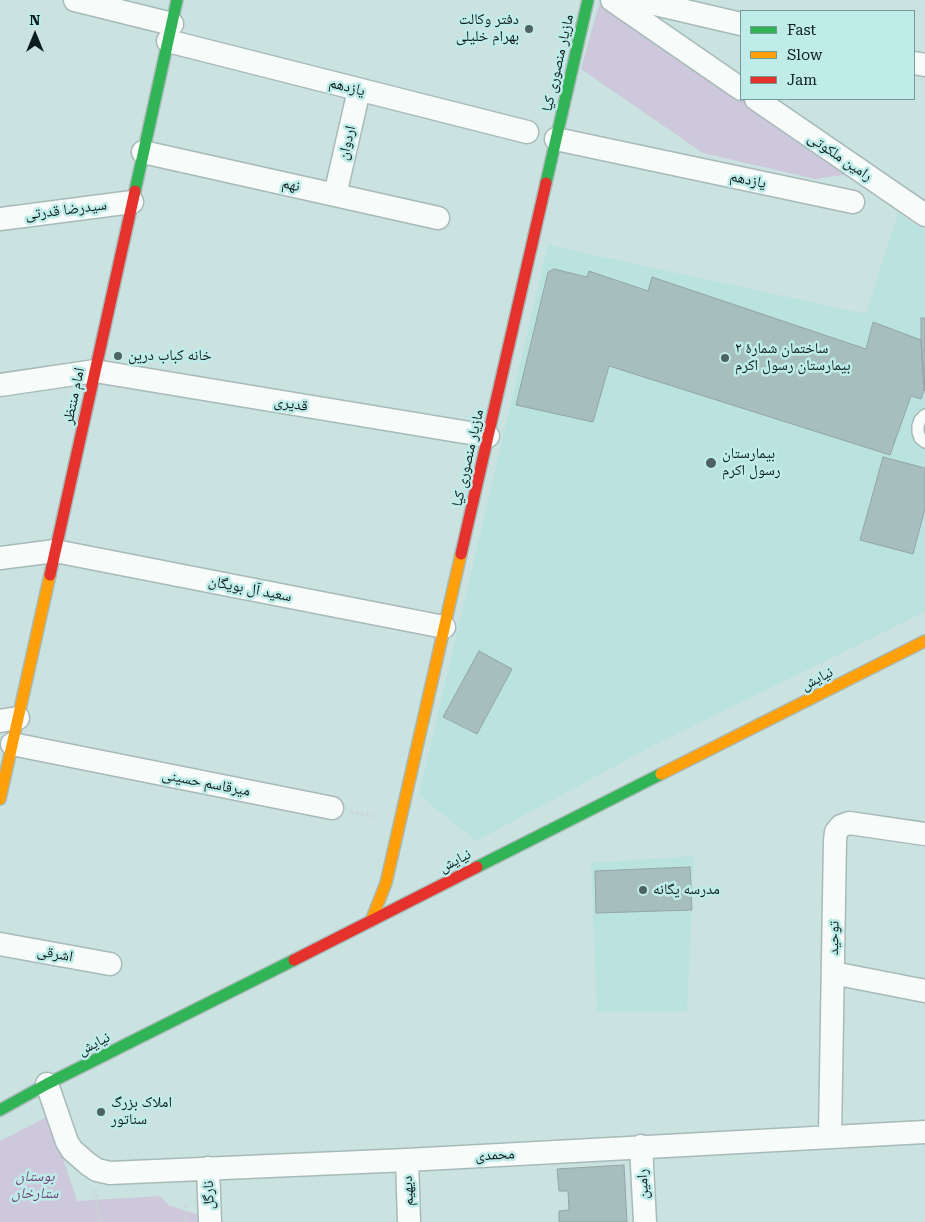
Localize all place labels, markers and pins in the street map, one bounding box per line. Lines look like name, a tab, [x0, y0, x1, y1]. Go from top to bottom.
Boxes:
place label: دفتر وکالت بهرام خلیلی	[456, 11, 519, 46]
marker: دفتر وکالت بهرام خلیلی	[523, 23, 535, 35]
place label: ساختمان شمارهٔ ۲ بیمارستان رسول اکرم	[735, 340, 851, 375]
place label: خانه کباب درین	[128, 347, 212, 365]
marker: خانه کباب درین	[112, 350, 124, 362]
marker: ساختمان شمارهٔ ۲ بیمارستان رسول اکرم	[719, 352, 731, 364]
place label: بیمارستان رسول اکرم	[722, 445, 781, 480]
marker: بیمارستان رسول اکرم	[704, 456, 718, 470]
place label: مدرسه یگانه	[653, 881, 720, 899]
marker: مدرسه یگانه	[637, 884, 649, 896]
place label: املاک بزرگ سناتور	[111, 1094, 172, 1129]
marker: املاک بزرگ سناتور	[95, 1106, 107, 1118]

